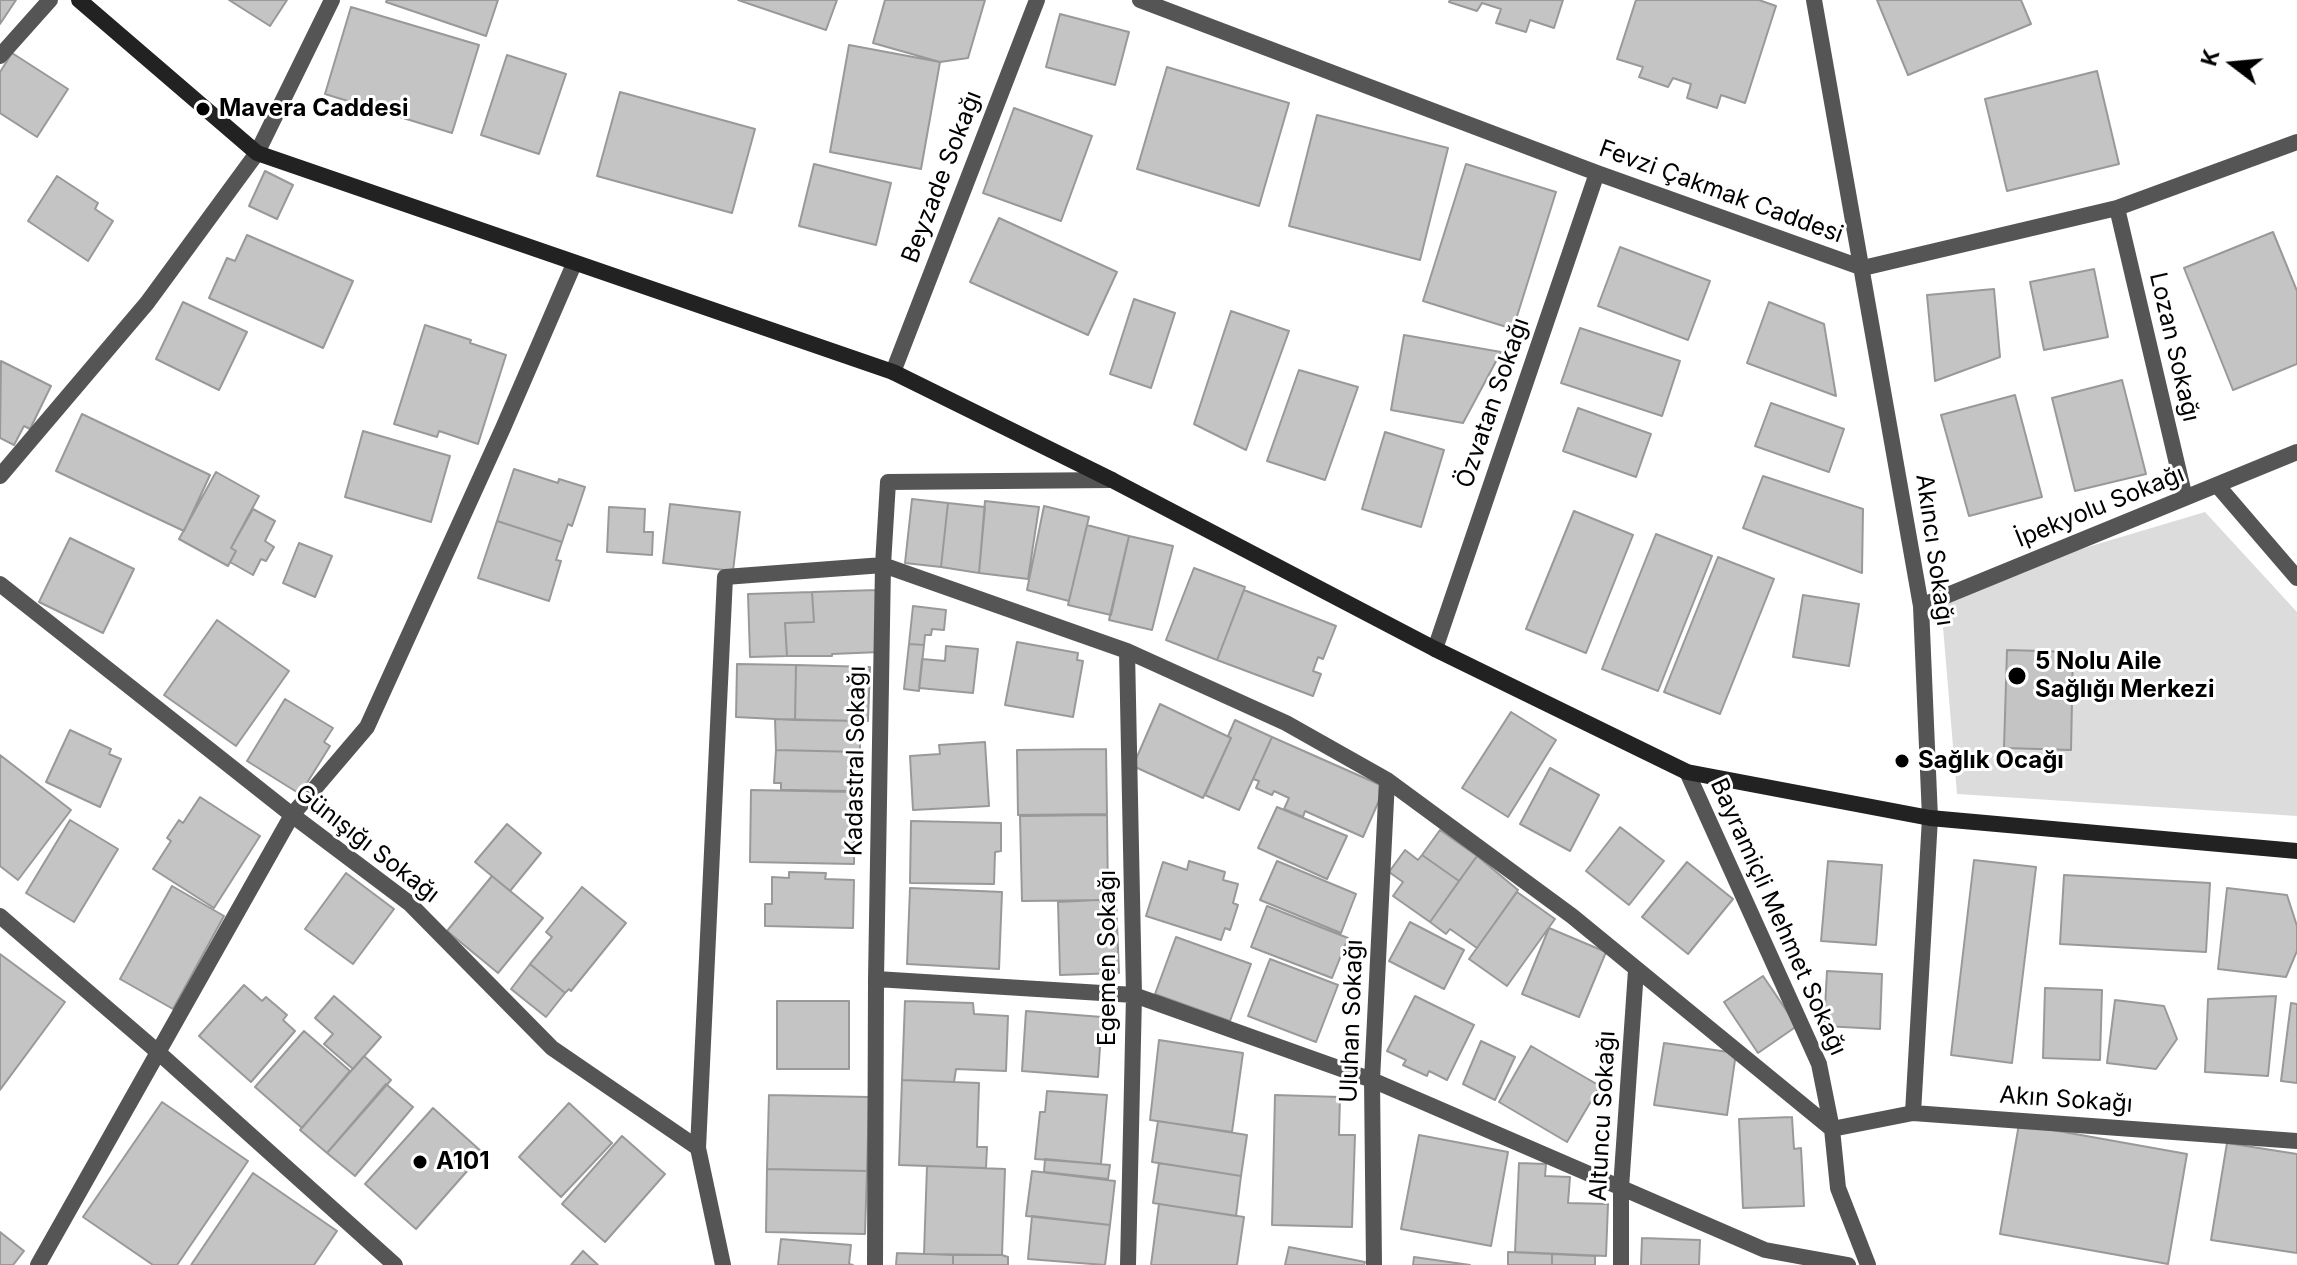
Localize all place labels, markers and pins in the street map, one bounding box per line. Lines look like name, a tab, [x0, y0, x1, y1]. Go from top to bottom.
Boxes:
place label: Mavera Caddesi	[219, 95, 408, 123]
marker: Mavera Caddesi	[194, 100, 212, 118]
place label: 5 Nolu Aile Sağlığı Merkezi	[2035, 648, 2214, 704]
marker: 5 Nolu Aile Sağlığı Merkezi	[2006, 665, 2028, 687]
place label: Sağlık Ocağı	[1918, 747, 2064, 775]
marker: Sağlık Ocağı	[1893, 752, 1911, 770]
place label: A101	[436, 1148, 490, 1176]
marker: A101	[411, 1153, 429, 1171]

